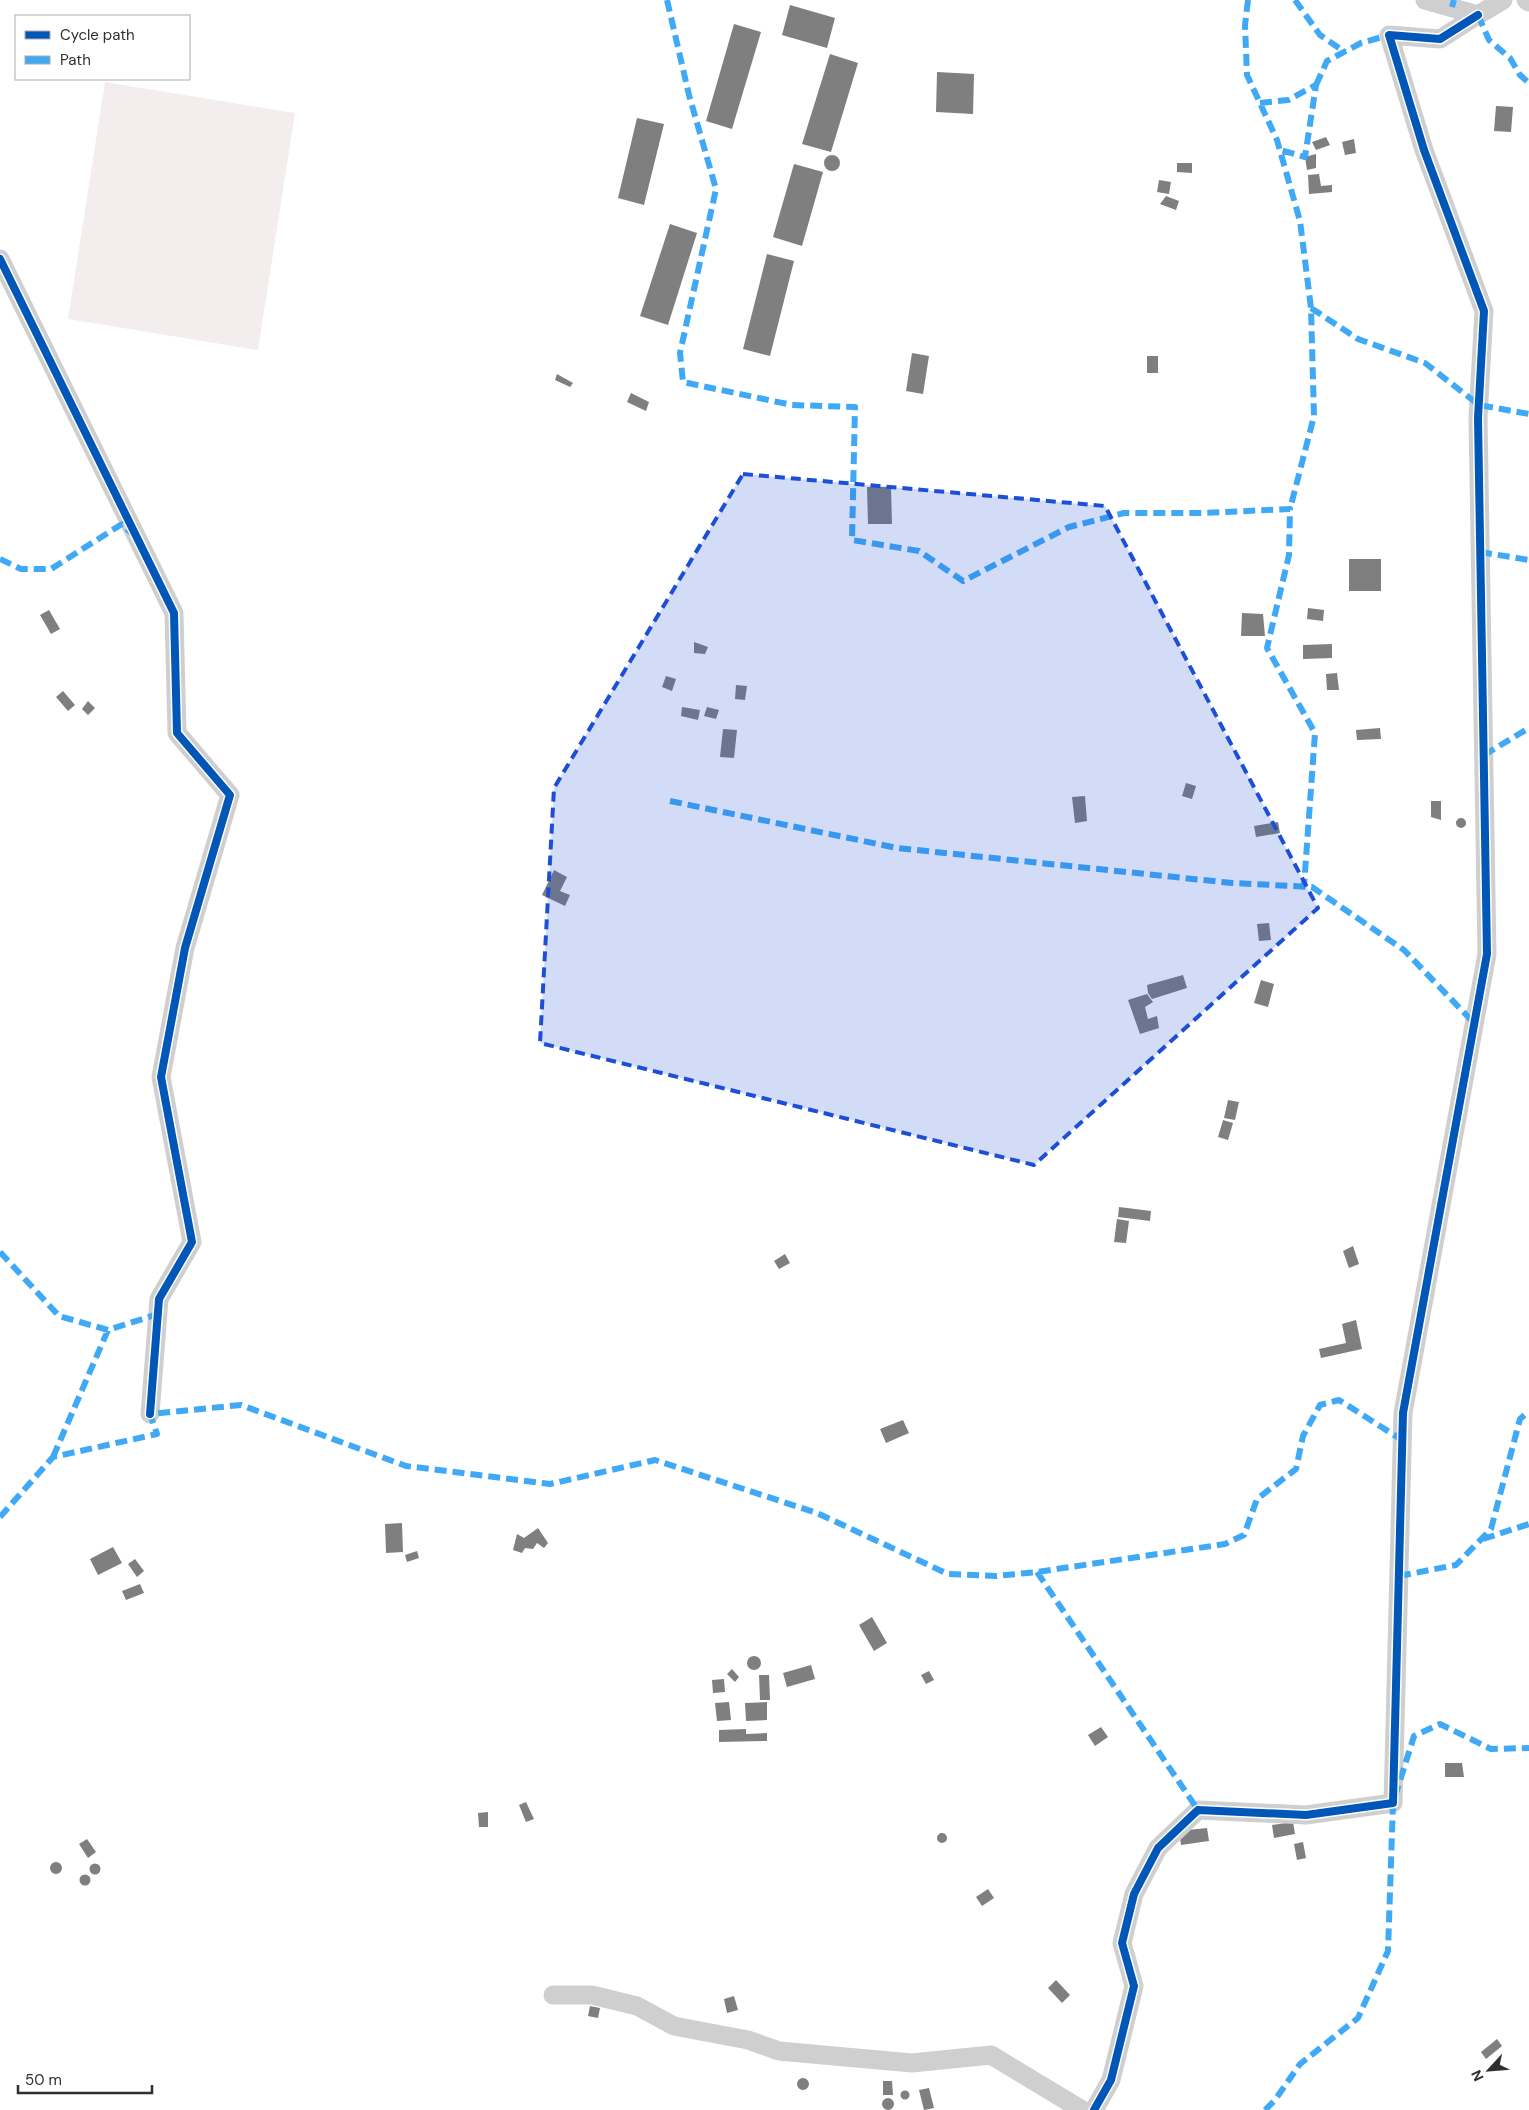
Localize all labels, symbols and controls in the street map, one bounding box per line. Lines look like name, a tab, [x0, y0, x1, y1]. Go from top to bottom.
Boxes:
legend	[15, 15, 190, 80]
text: Cycle path	[60, 25, 135, 45]
text: Path	[60, 50, 91, 70]
north arrow	[1464, 2045, 1514, 2095]
scale bar	[18, 2062, 151, 2094]
text: N	[1467, 2067, 1488, 2084]
text: 50 m	[25, 2070, 62, 2090]

